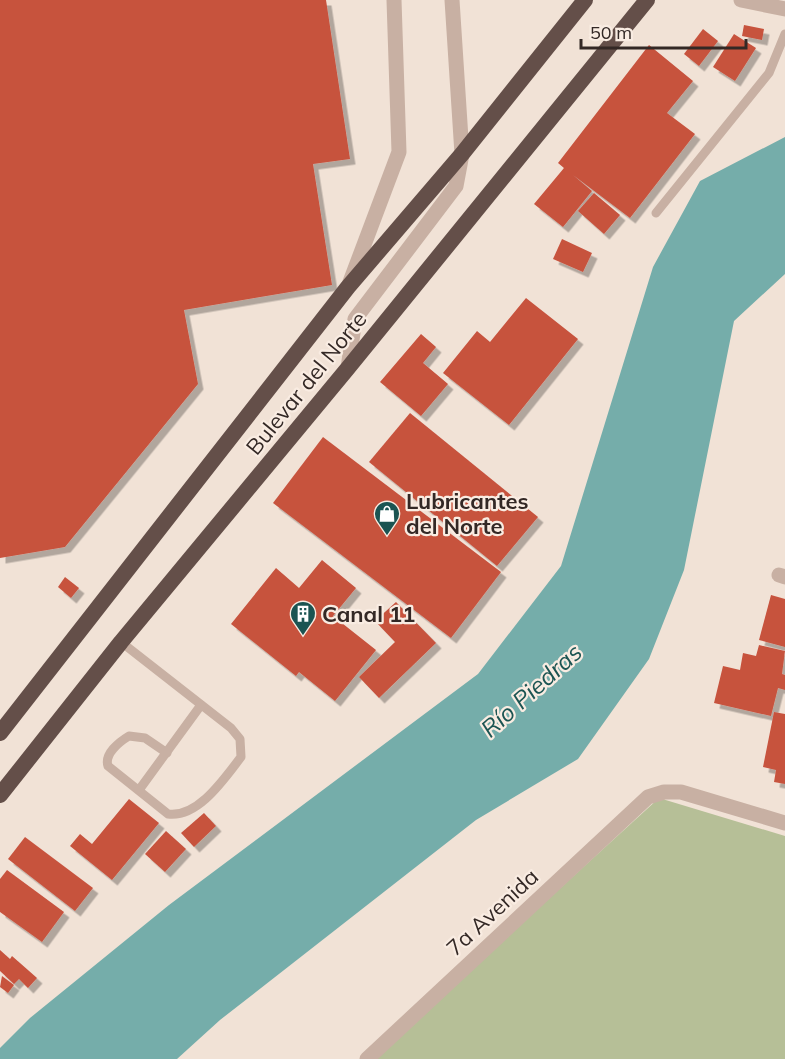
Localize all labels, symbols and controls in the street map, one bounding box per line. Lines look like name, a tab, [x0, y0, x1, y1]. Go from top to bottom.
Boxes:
scale bar	[581, 12, 746, 50]
text: 50 m	[590, 21, 632, 44]
street label: Bulevar del Norte	[240, 306, 372, 460]
place label: Lubricantes del Norte	[406, 487, 528, 540]
shop icon: Lubricantes del Norte	[372, 499, 402, 537]
building icon: Canal 11	[288, 599, 318, 637]
place label: Canal 11	[322, 600, 415, 628]
water label: Río Piedras	[474, 637, 588, 743]
street label: 7a Avenida	[440, 862, 544, 962]

